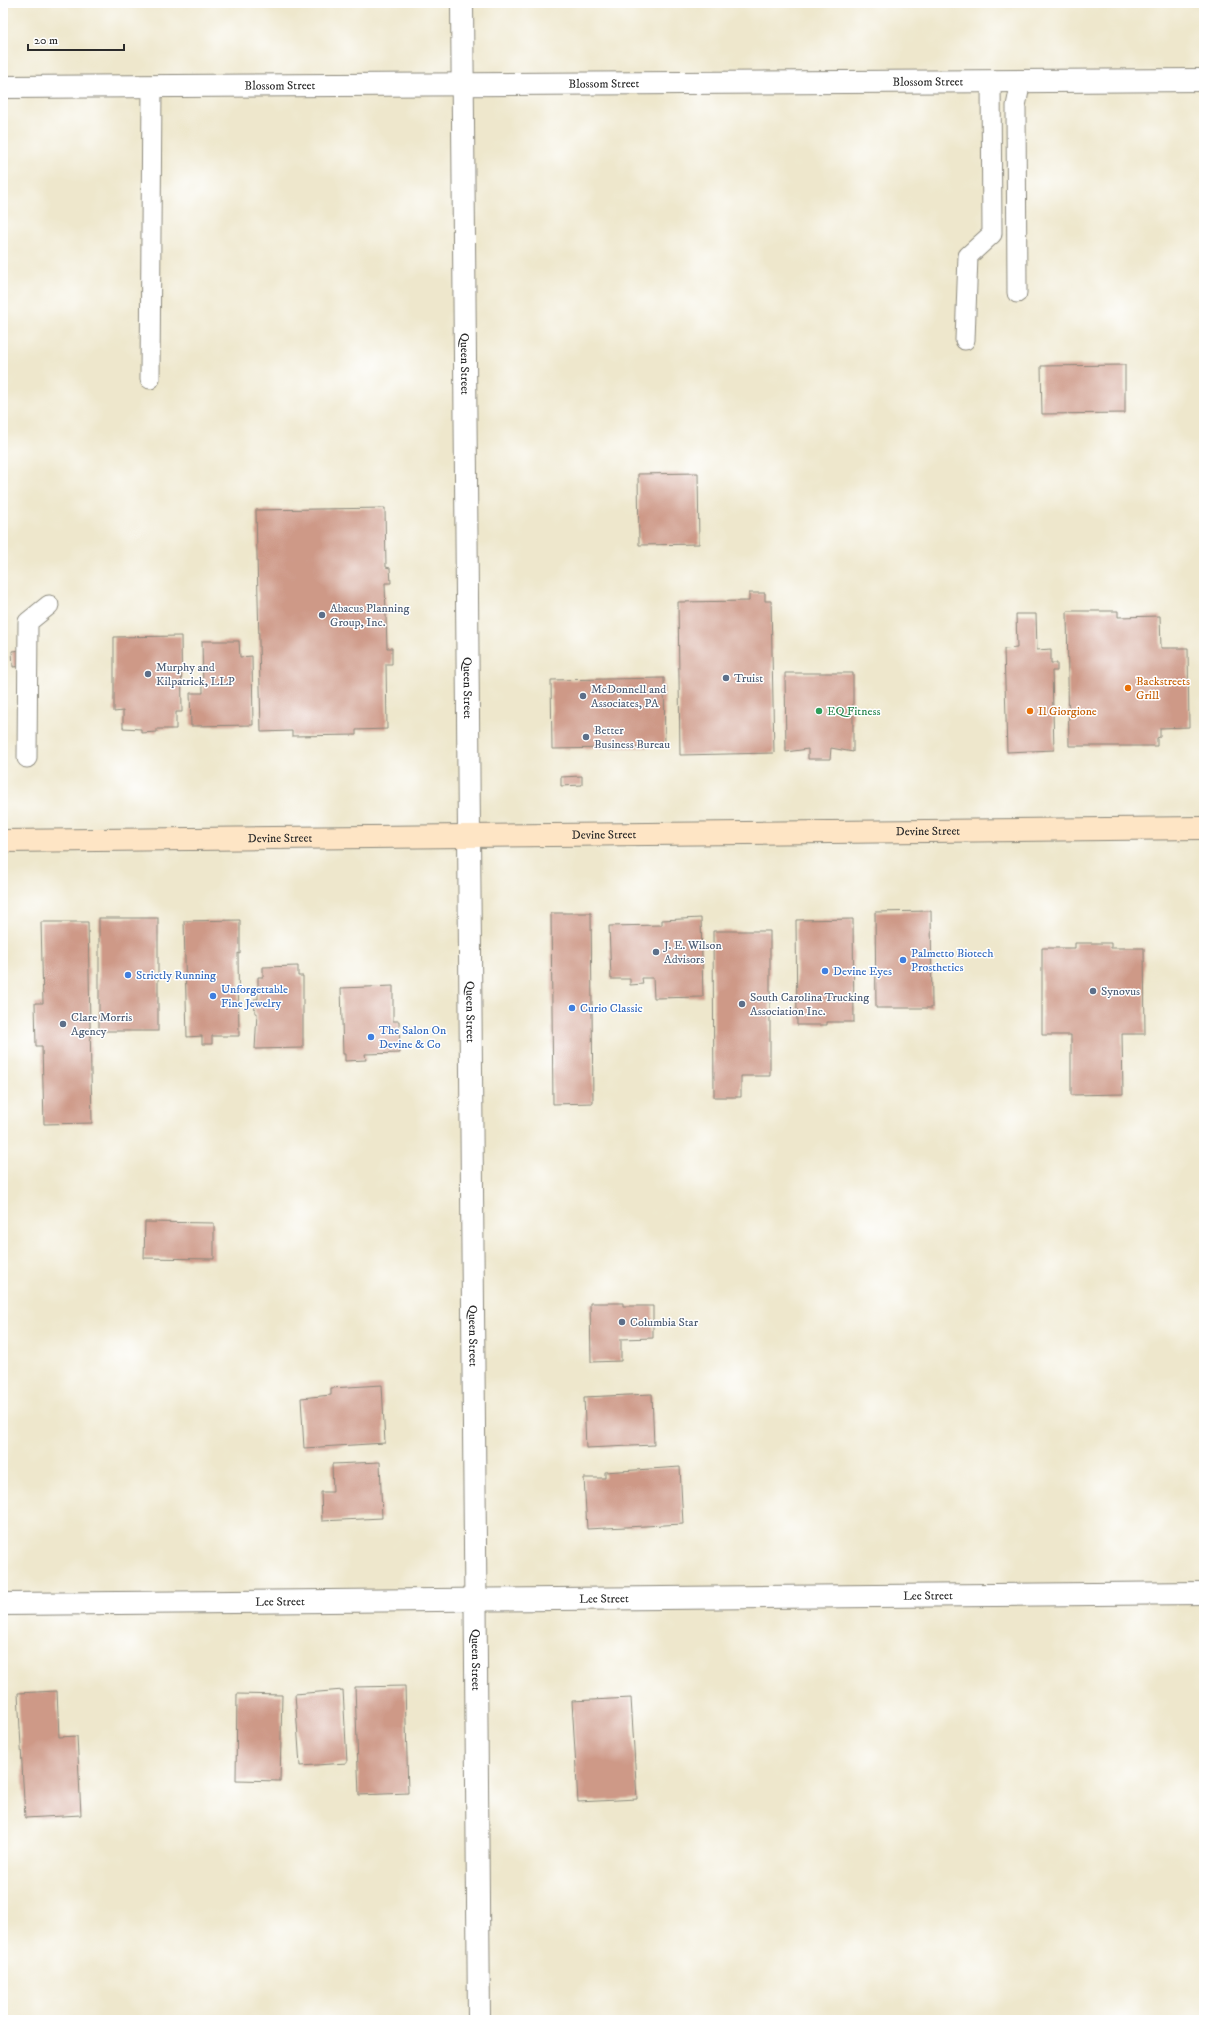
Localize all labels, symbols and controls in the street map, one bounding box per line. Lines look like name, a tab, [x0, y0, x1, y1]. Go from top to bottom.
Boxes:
scale bar	[28, 26, 124, 52]
text: 20 m	[34, 33, 58, 48]
street label: Blossom Street	[893, 74, 964, 90]
street label: Blossom Street	[569, 76, 640, 92]
street label: Blossom Street	[245, 78, 316, 94]
street label: Queen Street	[457, 333, 472, 395]
place label: Abacus Planning Group, Inc.	[330, 601, 409, 630]
marker: Abacus Planning Group, Inc.	[317, 610, 327, 620]
street label: Queen Street	[460, 657, 475, 719]
place label: Murphy and Kilpatrick, LLP	[156, 660, 235, 689]
marker: Murphy and Kilpatrick, LLP	[143, 669, 153, 679]
place label: Truist	[734, 671, 763, 686]
marker: Truist	[721, 673, 731, 683]
place label: Backstreets Grill	[1136, 674, 1190, 703]
place label: McDonnell and Associates, PA	[591, 682, 666, 711]
marker: Backstreets Grill	[1123, 683, 1133, 693]
marker: McDonnell and Associates, PA	[578, 691, 588, 701]
place label: EQ Fitness	[827, 704, 880, 719]
place label: Il Giorgione	[1038, 704, 1097, 719]
marker: EQ Fitness	[814, 706, 824, 716]
marker: Il Giorgione	[1025, 706, 1035, 716]
place label: Better Business Bureau	[594, 723, 670, 752]
marker: Better Business Bureau	[581, 732, 591, 742]
street label: Devine Street	[896, 824, 960, 839]
street label: Devine Street	[572, 827, 636, 843]
street label: Devine Street	[248, 831, 312, 846]
place label: J. E. Wilson Advisors	[663, 938, 722, 967]
place label: Palmetto Biotech Prosthetics	[911, 946, 994, 975]
marker: J. E. Wilson Advisors	[651, 947, 661, 957]
marker: Palmetto Biotech Prosthetics	[898, 955, 908, 965]
place label: Devine Eyes	[833, 964, 892, 979]
marker: Devine Eyes	[820, 966, 830, 976]
place label: Strictly Running	[136, 968, 216, 983]
marker: Strictly Running	[123, 970, 133, 980]
street label: Queen Street	[462, 981, 478, 1043]
place label: Unforgettable Fine Jewelry	[221, 982, 288, 1011]
place label: Synovus	[1101, 984, 1140, 999]
marker: Synovus	[1088, 986, 1098, 996]
place label: South Carolina Trucking Association Inc.	[750, 990, 869, 1019]
marker: Unforgettable Fine Jewelry	[208, 991, 218, 1001]
marker: South Carolina Trucking Association Inc.	[737, 999, 747, 1009]
place label: Curio Classic	[580, 1001, 643, 1016]
marker: Curio Classic	[567, 1003, 577, 1013]
place label: Clare Morris Agency	[71, 1010, 132, 1039]
marker: Clare Morris Agency	[58, 1019, 68, 1029]
place label: The Salon On Devine & Co	[379, 1023, 447, 1052]
marker: The Salon On Devine & Co	[366, 1032, 376, 1042]
street label: Queen Street	[465, 1305, 480, 1367]
place label: Columbia Star	[630, 1315, 699, 1330]
marker: Columbia Star	[617, 1317, 627, 1327]
street label: Lee Street	[903, 1588, 953, 1604]
street label: Lee Street	[579, 1591, 629, 1607]
street label: Lee Street	[255, 1594, 305, 1610]
street label: Queen Street	[468, 1629, 483, 1691]

